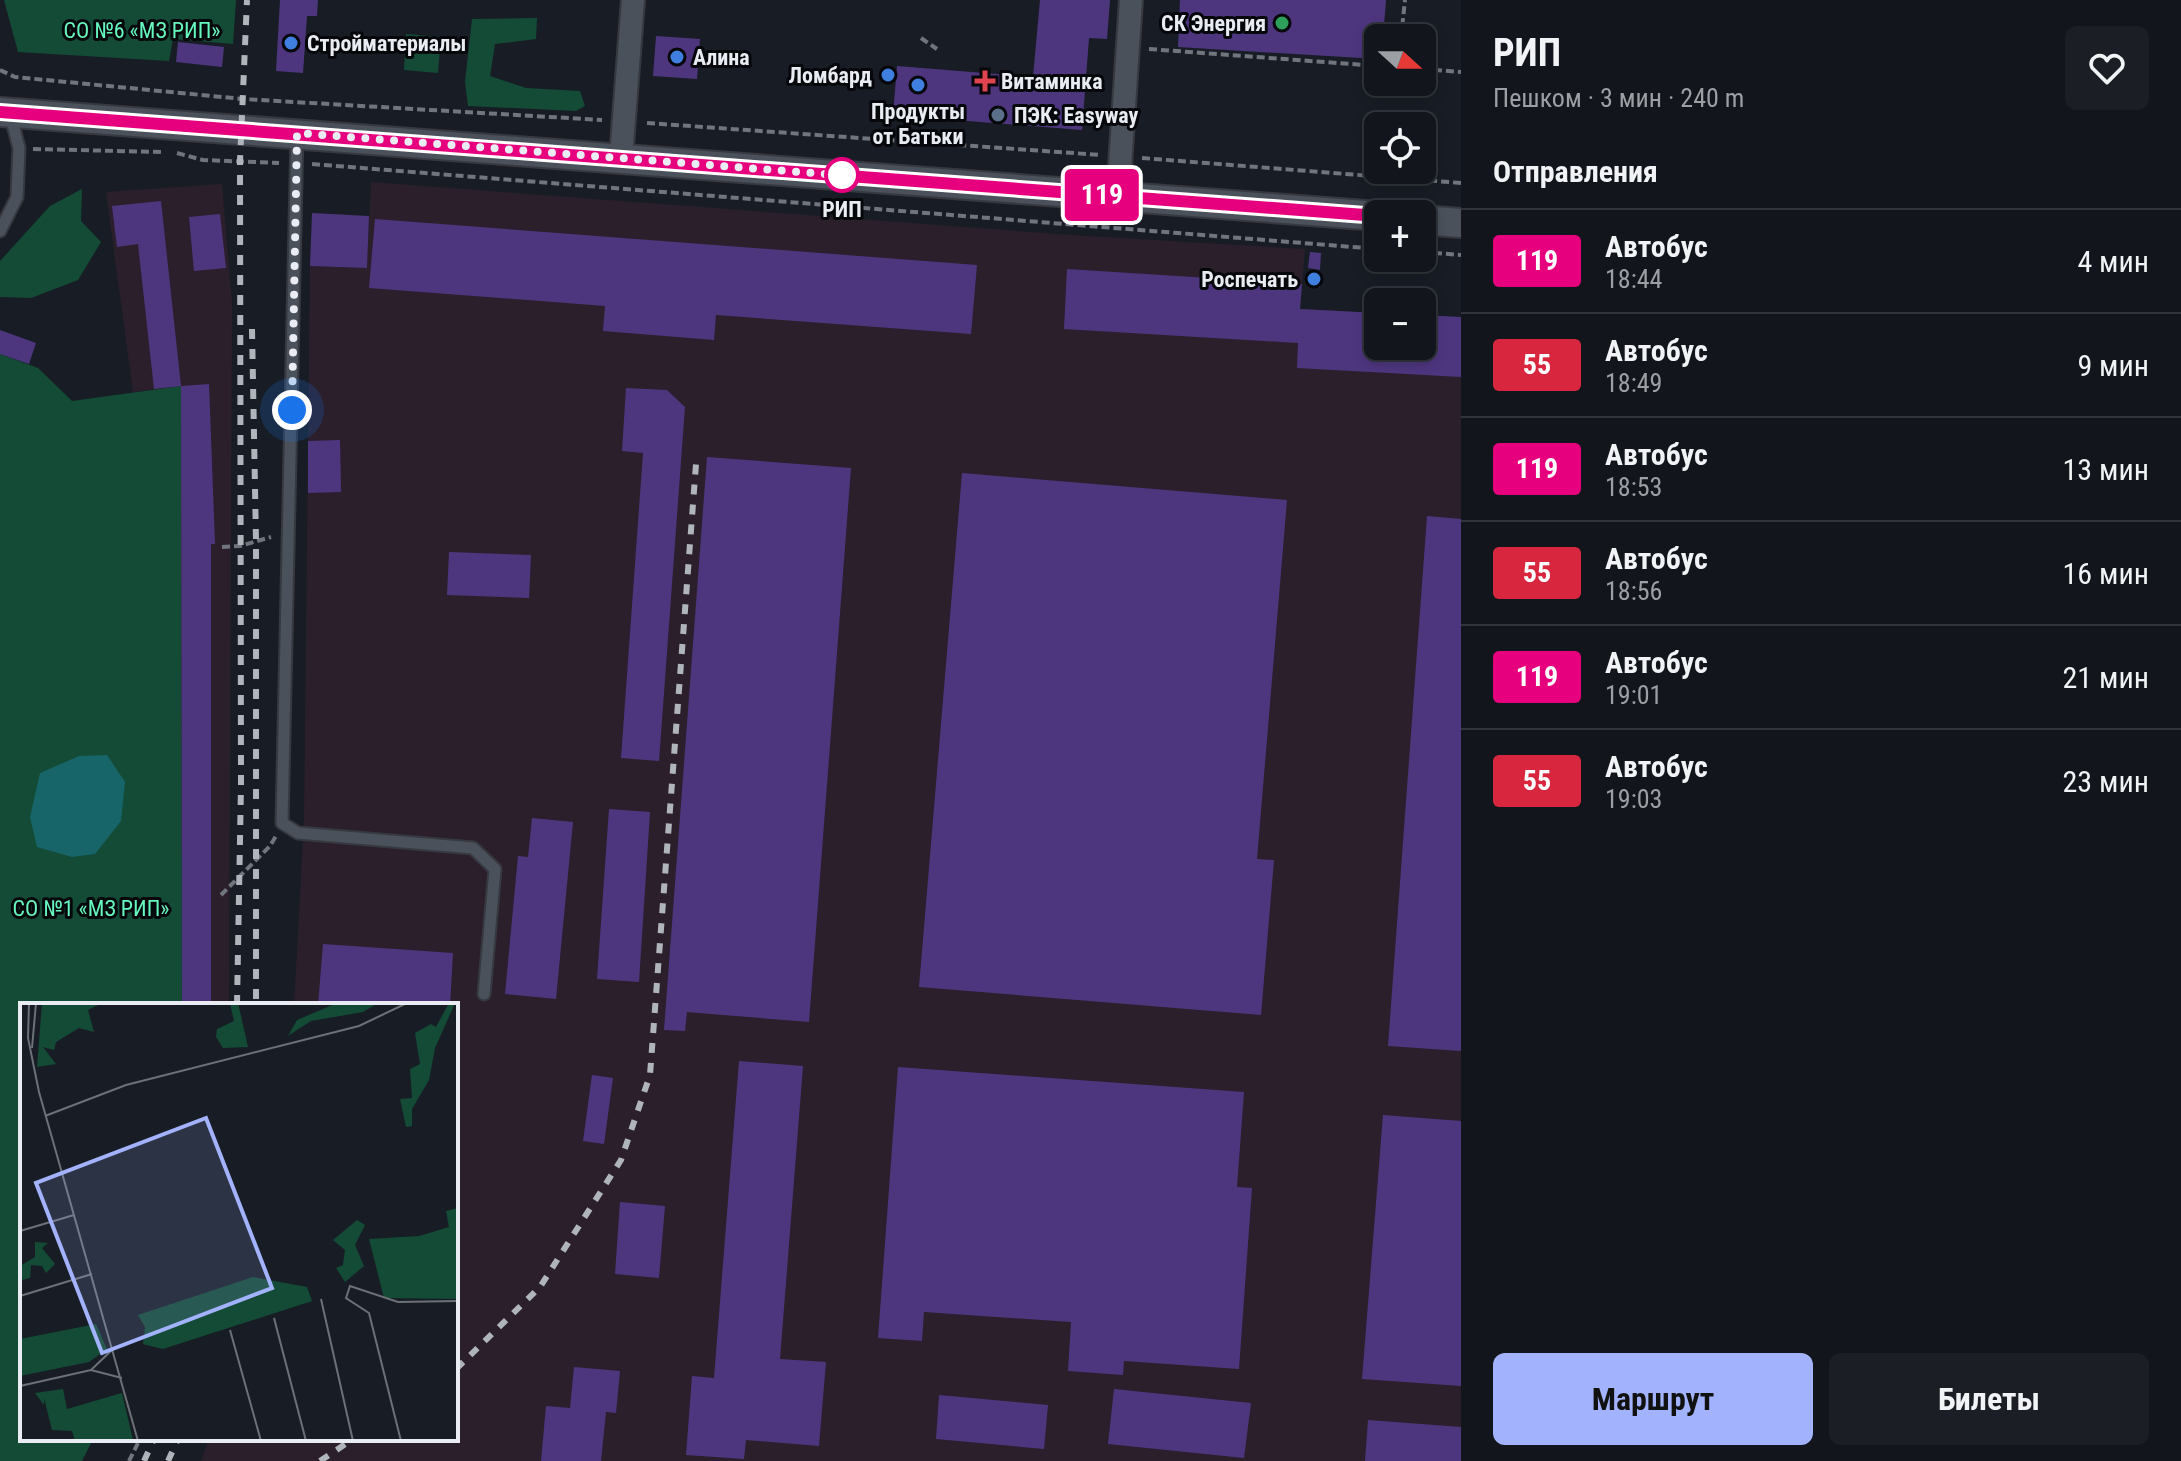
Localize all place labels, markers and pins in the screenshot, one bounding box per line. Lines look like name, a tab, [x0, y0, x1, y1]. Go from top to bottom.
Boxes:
place label: СК Энергия	[1161, 11, 1266, 36]
marker: СК Энергия	[1273, 14, 1291, 32]
place label: Стройматериалы	[307, 31, 466, 56]
marker: Стройматериалы	[282, 34, 300, 52]
place label: Алина	[693, 45, 750, 70]
marker: Алина	[668, 48, 686, 66]
place label: Ломбард	[788, 63, 872, 88]
marker: Ломбард	[879, 66, 897, 84]
place label: Витаминка	[1001, 69, 1103, 94]
marker: Витаминка	[976, 72, 994, 90]
marker: Продукты от Батьки	[909, 76, 927, 94]
place label: Продукты от Батьки	[871, 99, 965, 149]
place label: ПЭК: Easyway	[1014, 103, 1139, 128]
marker: ПЭК: Easyway	[989, 106, 1007, 124]
marker: РИП	[825, 158, 859, 192]
place label: РИП	[822, 197, 862, 222]
place label: Роспечать	[1201, 267, 1298, 292]
marker: Роспечать	[1305, 270, 1323, 288]

